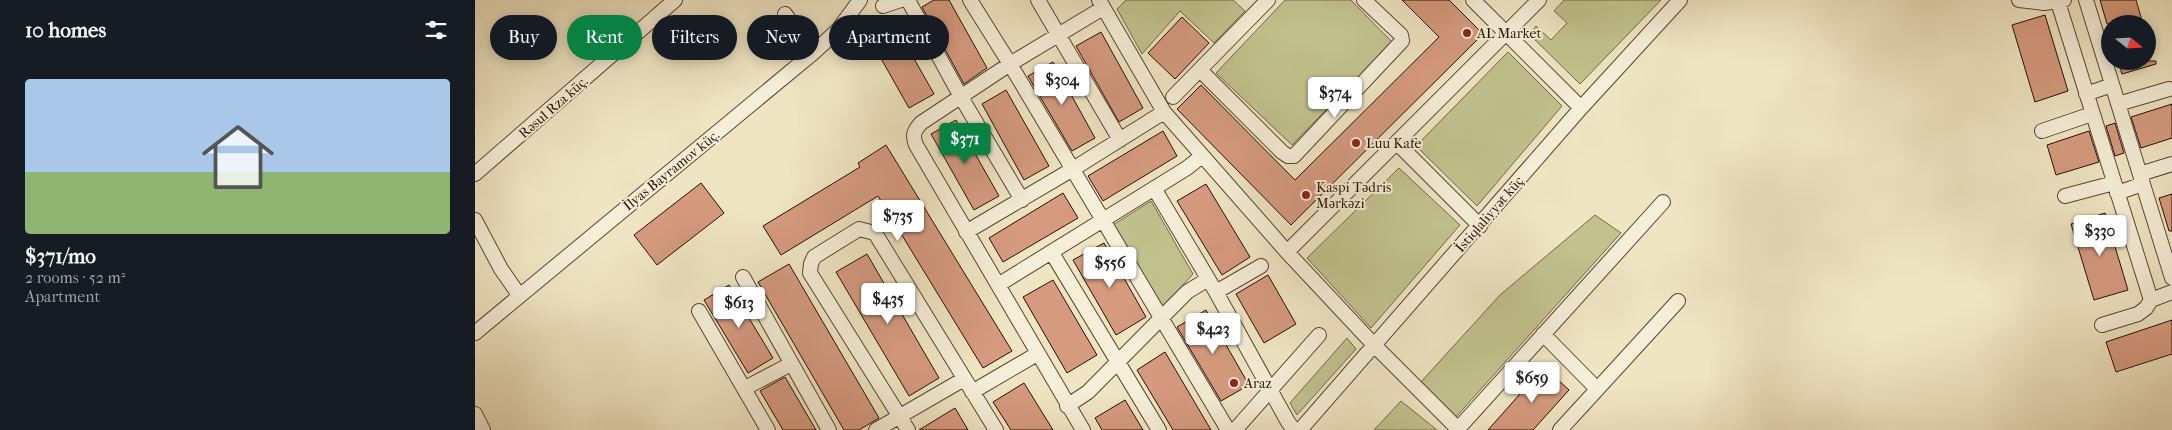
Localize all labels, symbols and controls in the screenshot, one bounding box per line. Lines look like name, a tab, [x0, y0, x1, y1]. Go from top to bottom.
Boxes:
chip: Buy	[490, 15, 557, 60]
chip: Rent	[567, 15, 642, 60]
chip: Filters	[652, 15, 737, 60]
chip: New	[747, 15, 819, 60]
chip: Apartment	[829, 15, 949, 60]
north arrow	[2101, 15, 2156, 70]
map controls	[2101, 15, 2156, 70]
icon: filters	[422, 16, 450, 44]
text: 10 homes	[25, 18, 106, 42]
place label: AL Market	[1476, 25, 1542, 42]
marker: AL Market	[1461, 27, 1473, 39]
pin: $304	[1032, 64, 1092, 106]
text: $304	[1045, 70, 1079, 89]
street label: Rəsul Rza küç.	[515, 73, 592, 142]
pin: $374	[1305, 76, 1365, 119]
text: $374	[1319, 83, 1351, 102]
icon: home	[193, 112, 283, 202]
pin: $371	[935, 122, 995, 165]
street label: İlyas Bayramov küç.	[620, 126, 723, 214]
text: $371	[951, 129, 979, 148]
place label: Luu Kafe	[1366, 135, 1421, 152]
marker: Luu Kafe	[1350, 137, 1362, 149]
street label: İstiqlaliyyət küç	[1452, 173, 1527, 256]
place label: Kaspi Tədris Mərkəzi	[1316, 179, 1391, 212]
marker: Kaspi Tədris Mərkəzi	[1300, 189, 1312, 201]
pin: $735	[868, 200, 928, 242]
text: $735	[883, 206, 913, 225]
pin: $330	[2070, 214, 2130, 257]
text: $330	[2085, 221, 2115, 240]
text: $371/mo	[25, 244, 96, 268]
pin: $556	[1080, 246, 1140, 289]
text: $556	[1094, 253, 1126, 272]
text: 2 rooms · 52 m²	[25, 268, 125, 287]
pin: $435	[858, 282, 918, 325]
pin: $613	[709, 286, 769, 329]
text: Apartment	[25, 287, 100, 306]
text: $435	[872, 289, 904, 308]
text: $613	[724, 293, 754, 312]
pin: $423	[1183, 312, 1243, 355]
text: $423	[1196, 319, 1230, 338]
pin: $659	[1502, 362, 1562, 404]
text: $659	[1516, 368, 1548, 387]
place label: Araz	[1243, 375, 1272, 392]
marker: Araz	[1228, 377, 1240, 389]

